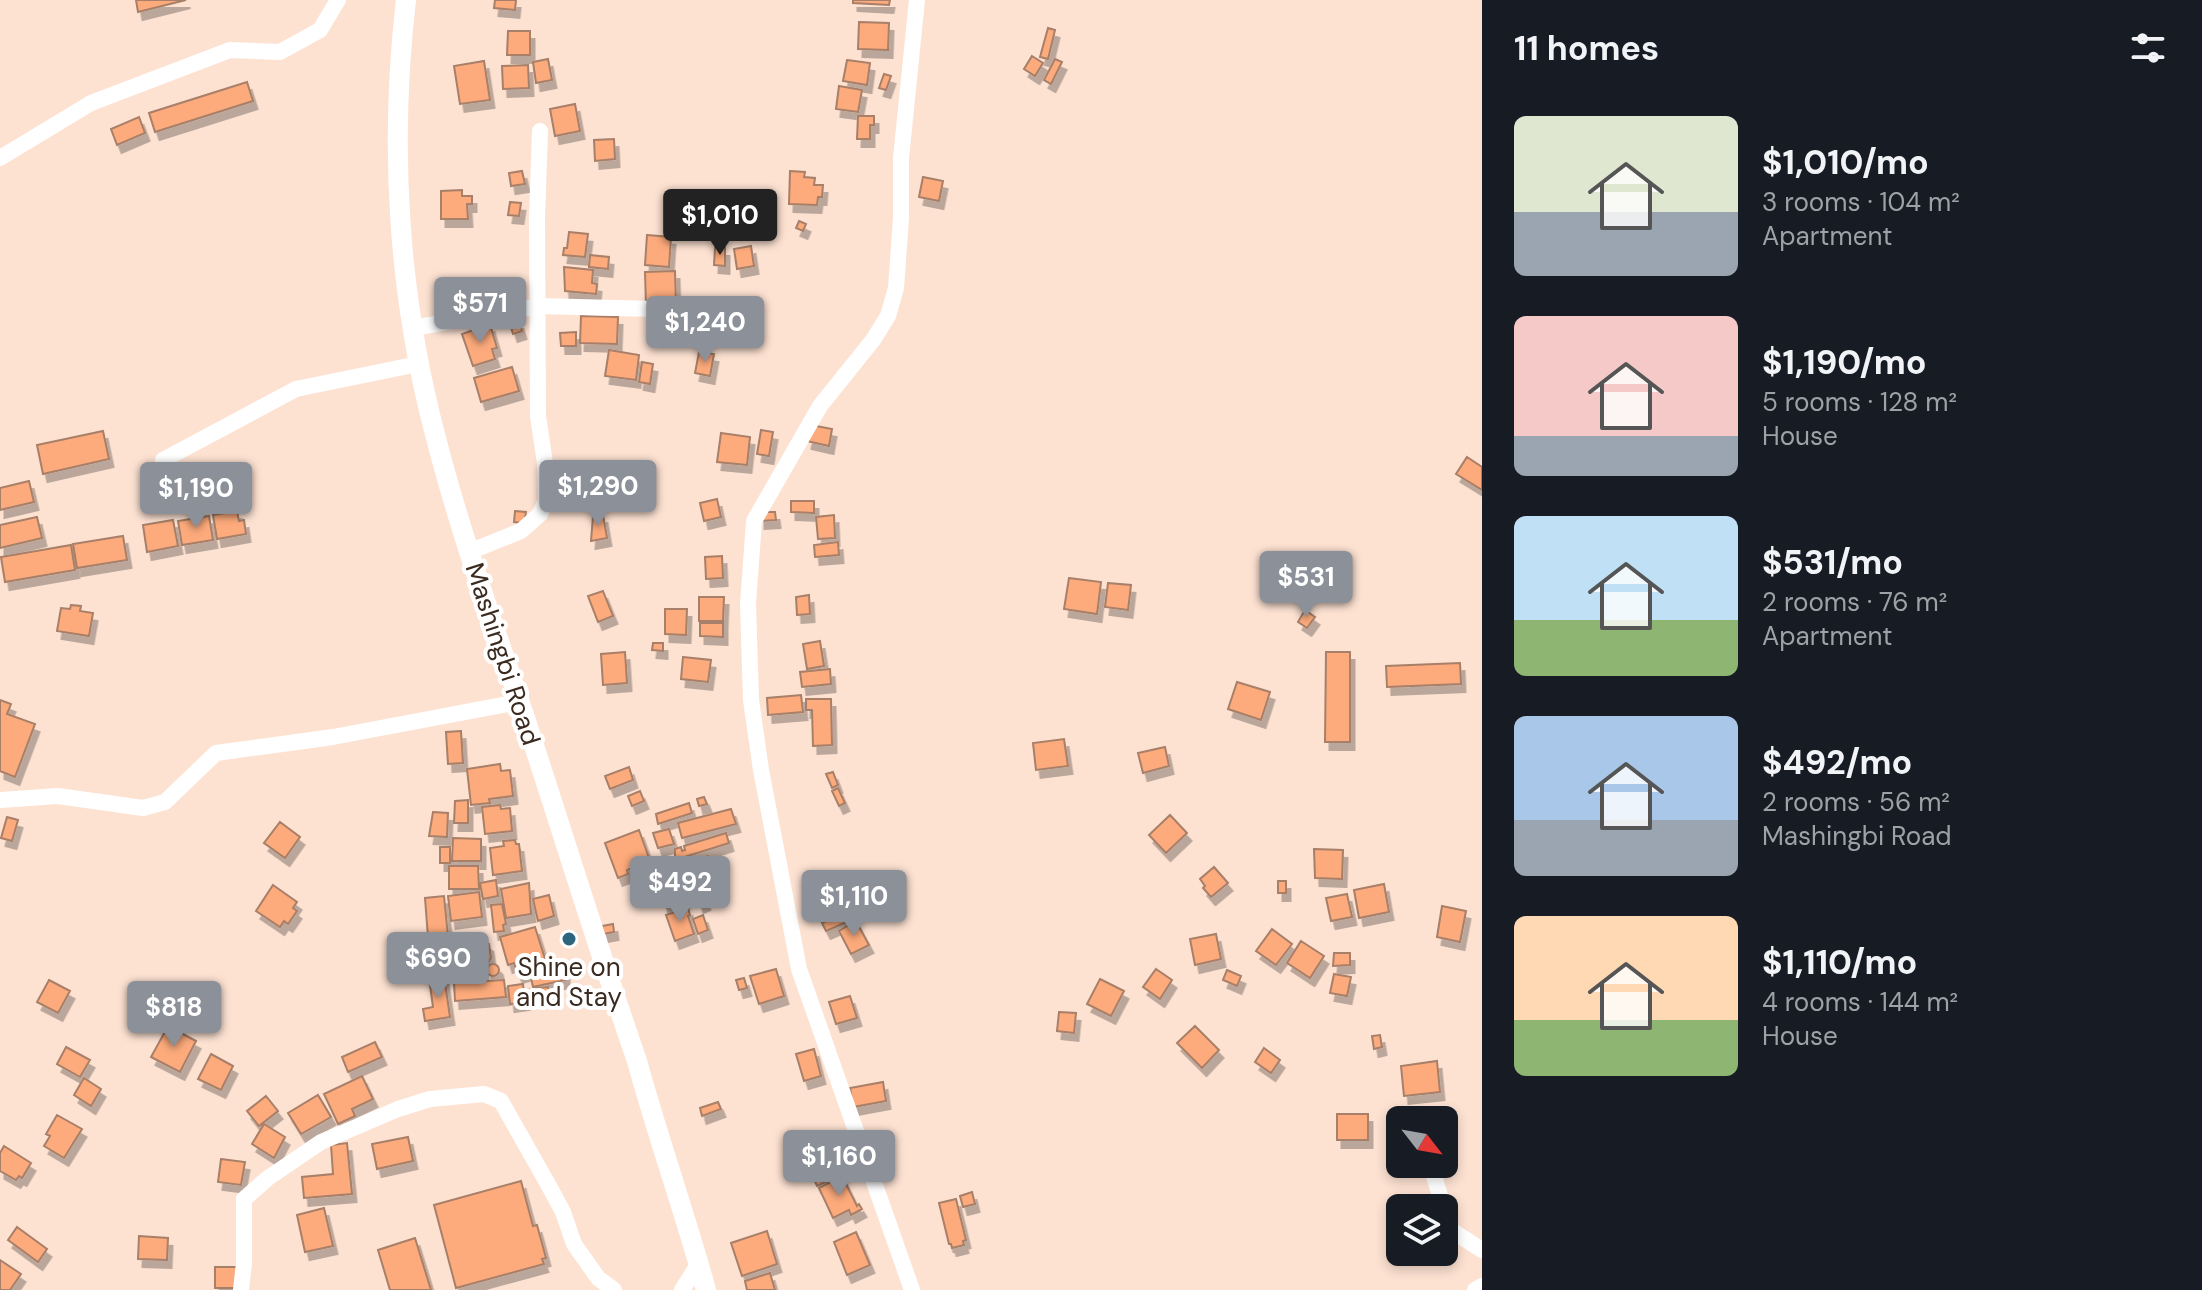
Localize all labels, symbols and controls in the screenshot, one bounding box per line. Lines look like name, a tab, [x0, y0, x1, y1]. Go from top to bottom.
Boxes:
text: 11 homes	[1514, 26, 1659, 71]
icon: filters	[2126, 26, 2170, 70]
text: $1,010/mo	[1762, 140, 1929, 185]
icon: home	[1578, 148, 1674, 244]
text: 3 rooms · 104 m²	[1762, 185, 1960, 219]
pin: $1,010	[655, 189, 785, 257]
text: $1,010	[681, 198, 759, 232]
text: Apartment	[1762, 219, 1893, 253]
pin: $571	[433, 277, 527, 345]
text: $571	[452, 286, 508, 320]
pin: $1,240	[640, 296, 770, 364]
text: $1,240	[664, 305, 746, 339]
text: $1,190/mo	[1762, 340, 1926, 385]
icon: home	[1578, 348, 1674, 444]
text: 5 rooms · 128 m²	[1762, 385, 1957, 419]
text: House	[1762, 419, 1838, 453]
pin: $1,290	[533, 460, 663, 528]
pin: $1,190	[131, 462, 261, 530]
text: $1,290	[557, 469, 639, 503]
text: $1,190	[158, 471, 234, 505]
text: $531/mo	[1762, 540, 1903, 585]
icon: home	[1578, 548, 1674, 644]
pin: $531	[1259, 551, 1353, 619]
street label: Mashingbi Road	[458, 559, 548, 749]
text: $531	[1278, 560, 1334, 594]
text: 2 rooms · 76 m²	[1762, 585, 1947, 619]
text: Apartment	[1762, 619, 1893, 653]
text: $492/mo	[1762, 740, 1912, 785]
icon: home	[1578, 748, 1674, 844]
text: 2 rooms · 56 m²	[1762, 785, 1950, 819]
text: Mashingbi Road	[1762, 819, 1952, 853]
pin: $492	[633, 856, 727, 924]
text: $492	[648, 865, 712, 899]
pin: $1,110	[789, 870, 919, 938]
text: $1,110	[820, 879, 888, 913]
marker: Shine on and Stay	[560, 930, 578, 948]
pin: $690	[391, 932, 485, 1000]
text: $1,110/mo	[1762, 940, 1917, 985]
text: $690	[405, 941, 471, 975]
icon: home	[1578, 948, 1674, 1044]
place label: Shine on and Stay	[516, 950, 622, 1014]
pin: $818	[127, 981, 221, 1049]
text: 4 rooms · 144 m²	[1762, 985, 1958, 1019]
text: $818	[145, 990, 203, 1024]
text: House	[1762, 1019, 1838, 1053]
north arrow	[1386, 1106, 1458, 1178]
map controls	[1386, 1106, 1458, 1266]
pin: $1,160	[774, 1130, 904, 1198]
text: $1,160	[801, 1139, 877, 1173]
button: layers	[1386, 1194, 1458, 1266]

